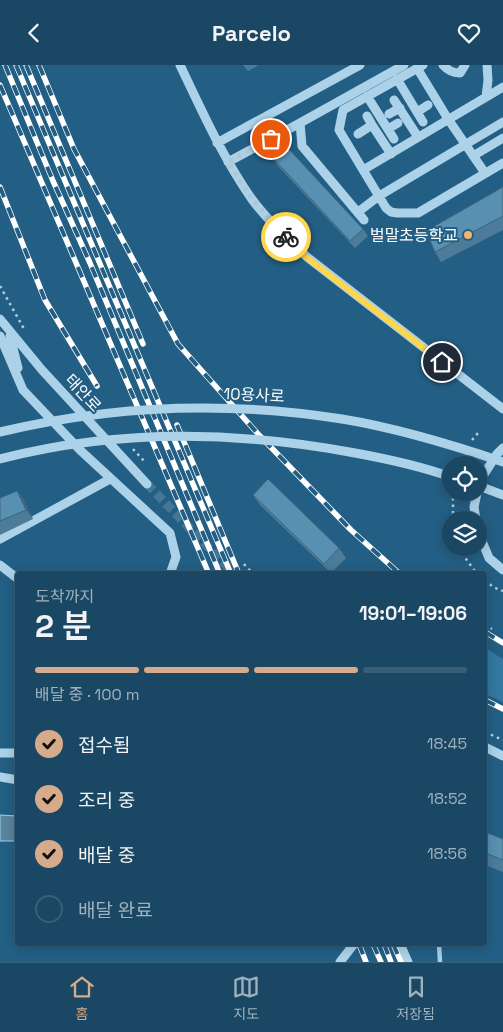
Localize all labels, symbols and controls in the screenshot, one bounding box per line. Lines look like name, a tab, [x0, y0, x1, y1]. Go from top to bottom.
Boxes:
icon: back	[20, 19, 48, 47]
text: Parcelo	[212, 19, 291, 47]
icon: heart	[455, 19, 483, 47]
pin	[250, 118, 292, 160]
icon: bag	[257, 125, 285, 153]
courier	[261, 212, 311, 262]
icon: bike	[272, 223, 300, 251]
place label: 벌말초등학교	[370, 225, 458, 246]
marker: 벌말초등학교	[462, 229, 474, 241]
pin	[421, 341, 463, 383]
icon: home	[428, 348, 456, 376]
street label: 태안로	[60, 370, 106, 417]
street label: 10용사로	[223, 383, 285, 407]
map controls	[442, 456, 487, 556]
button: locate	[442, 456, 487, 501]
button: layers	[442, 511, 487, 556]
text: 도착까지	[35, 586, 94, 607]
text: 19:01–19:06	[359, 601, 467, 626]
text: 2 분	[35, 606, 92, 646]
text: 배달 중 · 100 m	[35, 684, 140, 705]
icon: check	[35, 730, 63, 758]
text: 접수됨	[78, 733, 130, 758]
text: 18:45	[427, 733, 467, 754]
icon: check	[35, 785, 63, 813]
text: 조리 중	[78, 788, 135, 813]
text: 18:52	[427, 788, 467, 809]
icon: check	[35, 840, 63, 868]
text: 배달 중	[78, 843, 135, 868]
text: 18:56	[427, 843, 467, 864]
text: 배달 완료	[78, 898, 153, 923]
tab: 홈	[68, 973, 96, 1023]
tab: 지도	[232, 973, 260, 1023]
tab: 저장됨	[396, 973, 435, 1023]

